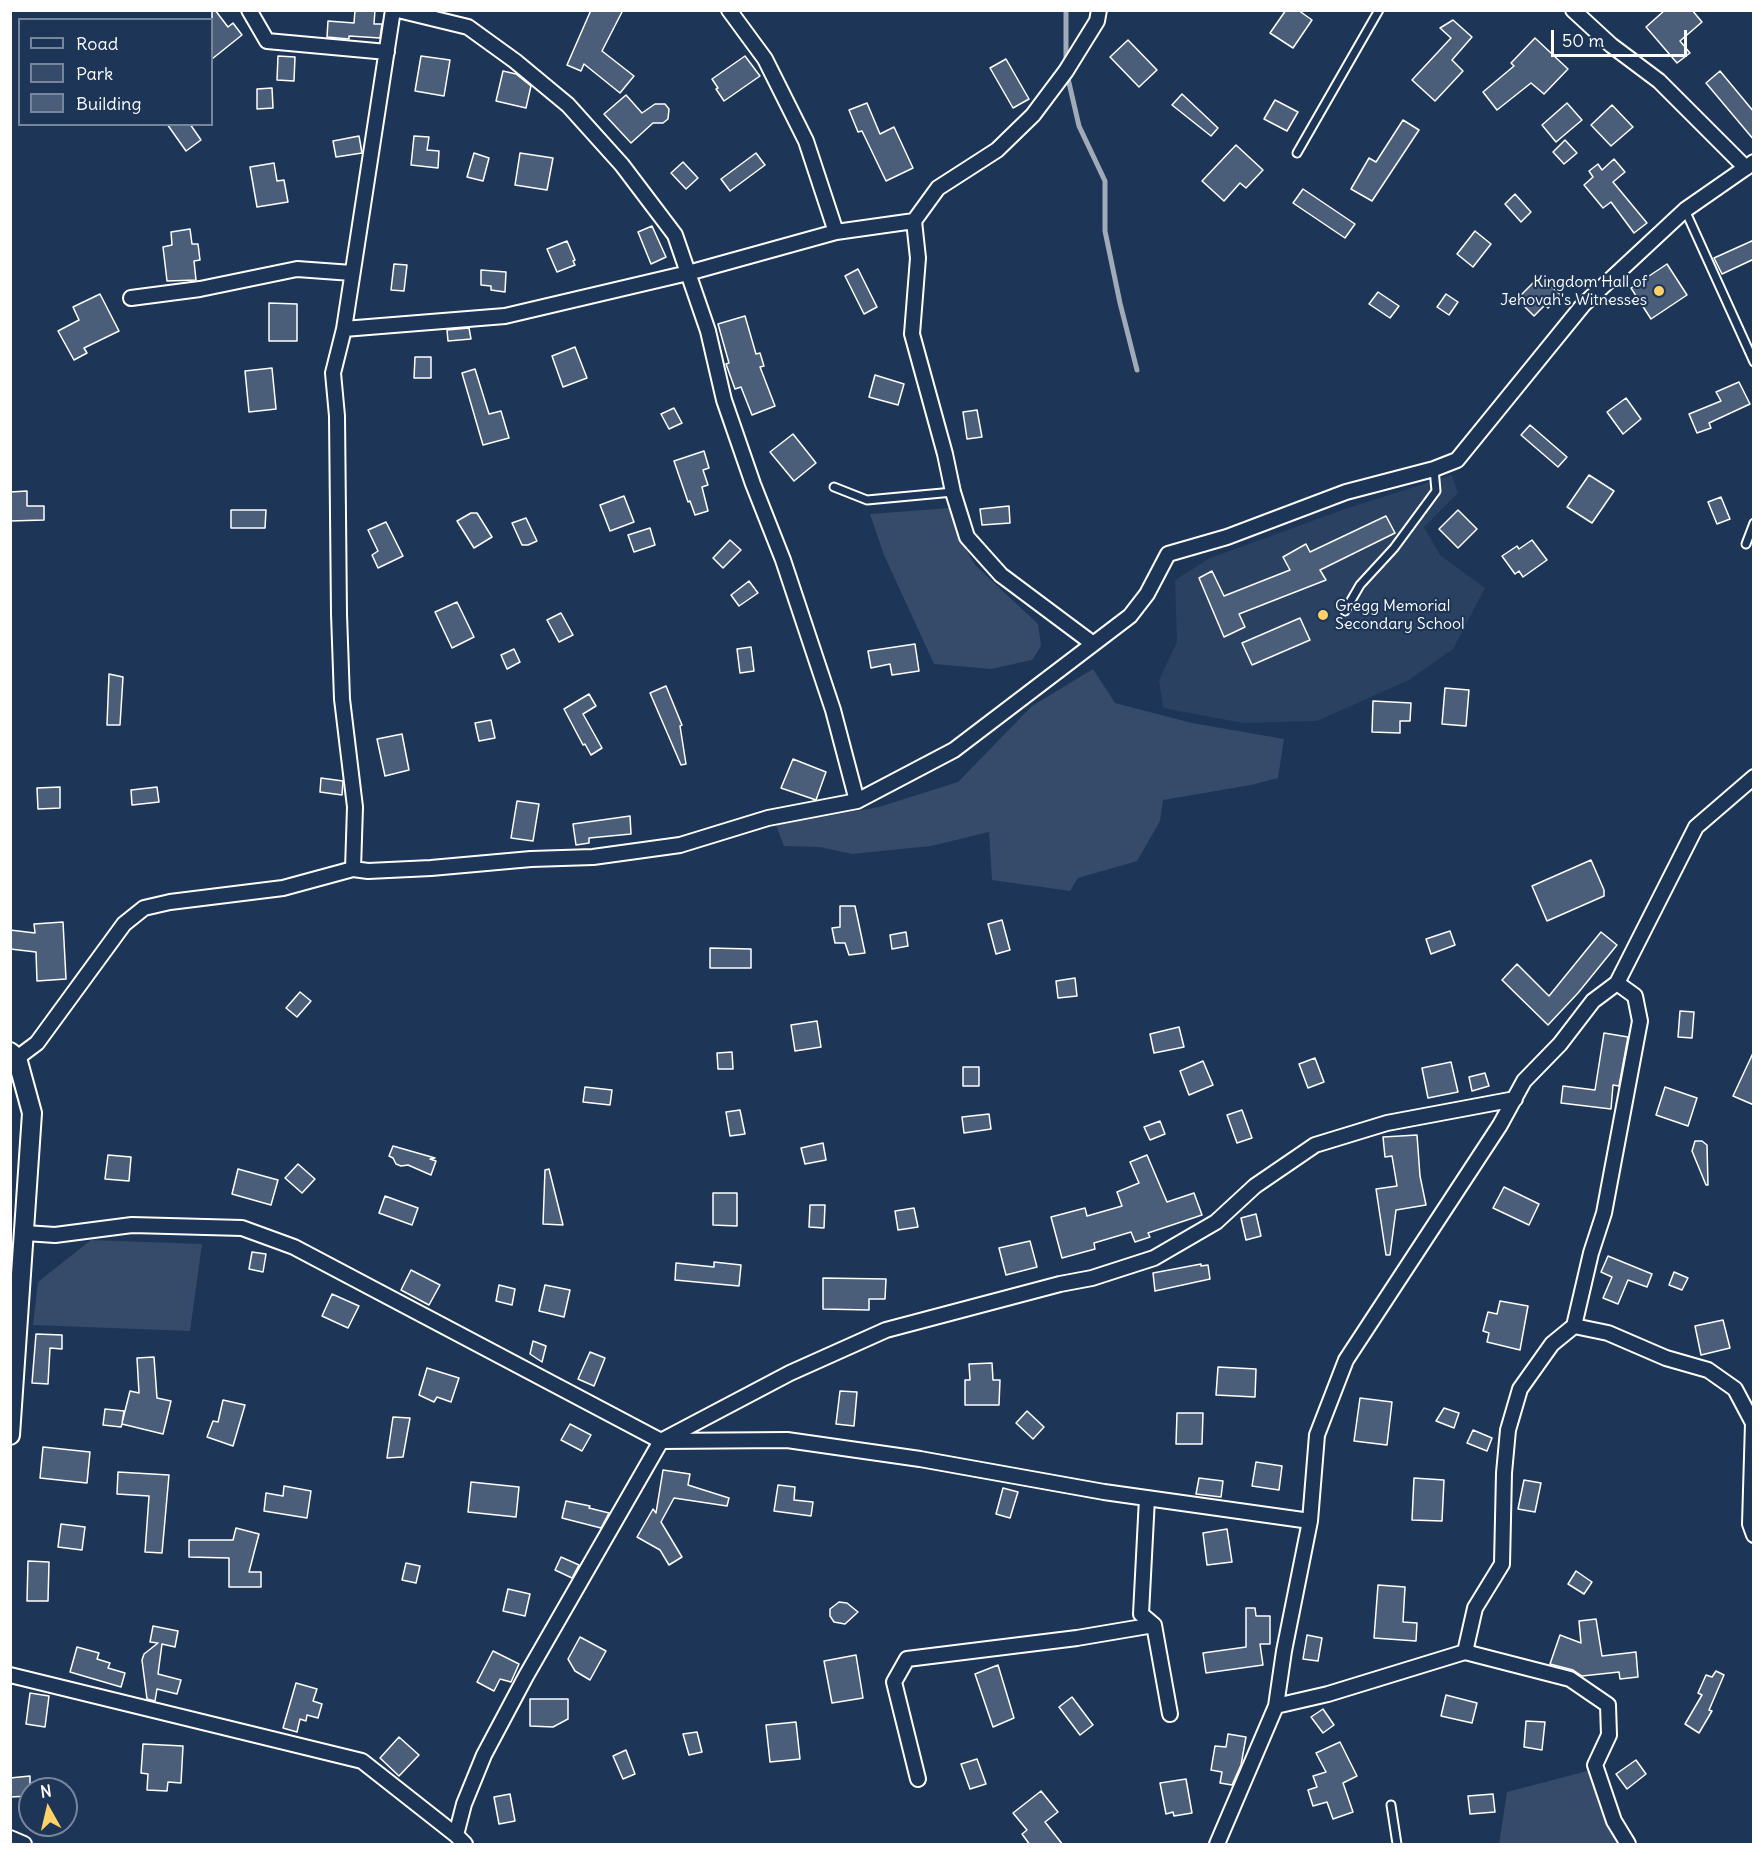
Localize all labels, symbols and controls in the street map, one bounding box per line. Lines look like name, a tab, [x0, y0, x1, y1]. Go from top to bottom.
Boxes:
legend	[18, 18, 213, 126]
scale bar	[1554, 18, 1690, 56]
text: 50 m	[1562, 29, 1604, 52]
text: Road	[76, 32, 118, 55]
text: Park	[76, 62, 113, 85]
text: Building	[76, 92, 141, 115]
place label: Kingdom Hall of Jehovah's Witnesses	[1500, 272, 1647, 310]
marker: Kingdom Hall of Jehovah's Witnesses	[1652, 284, 1666, 298]
place label: Gregg Memorial Secondary School	[1335, 596, 1465, 634]
marker: Gregg Memorial Secondary School	[1316, 608, 1330, 622]
north arrow	[18, 1777, 78, 1837]
text: N	[39, 1780, 53, 1802]

